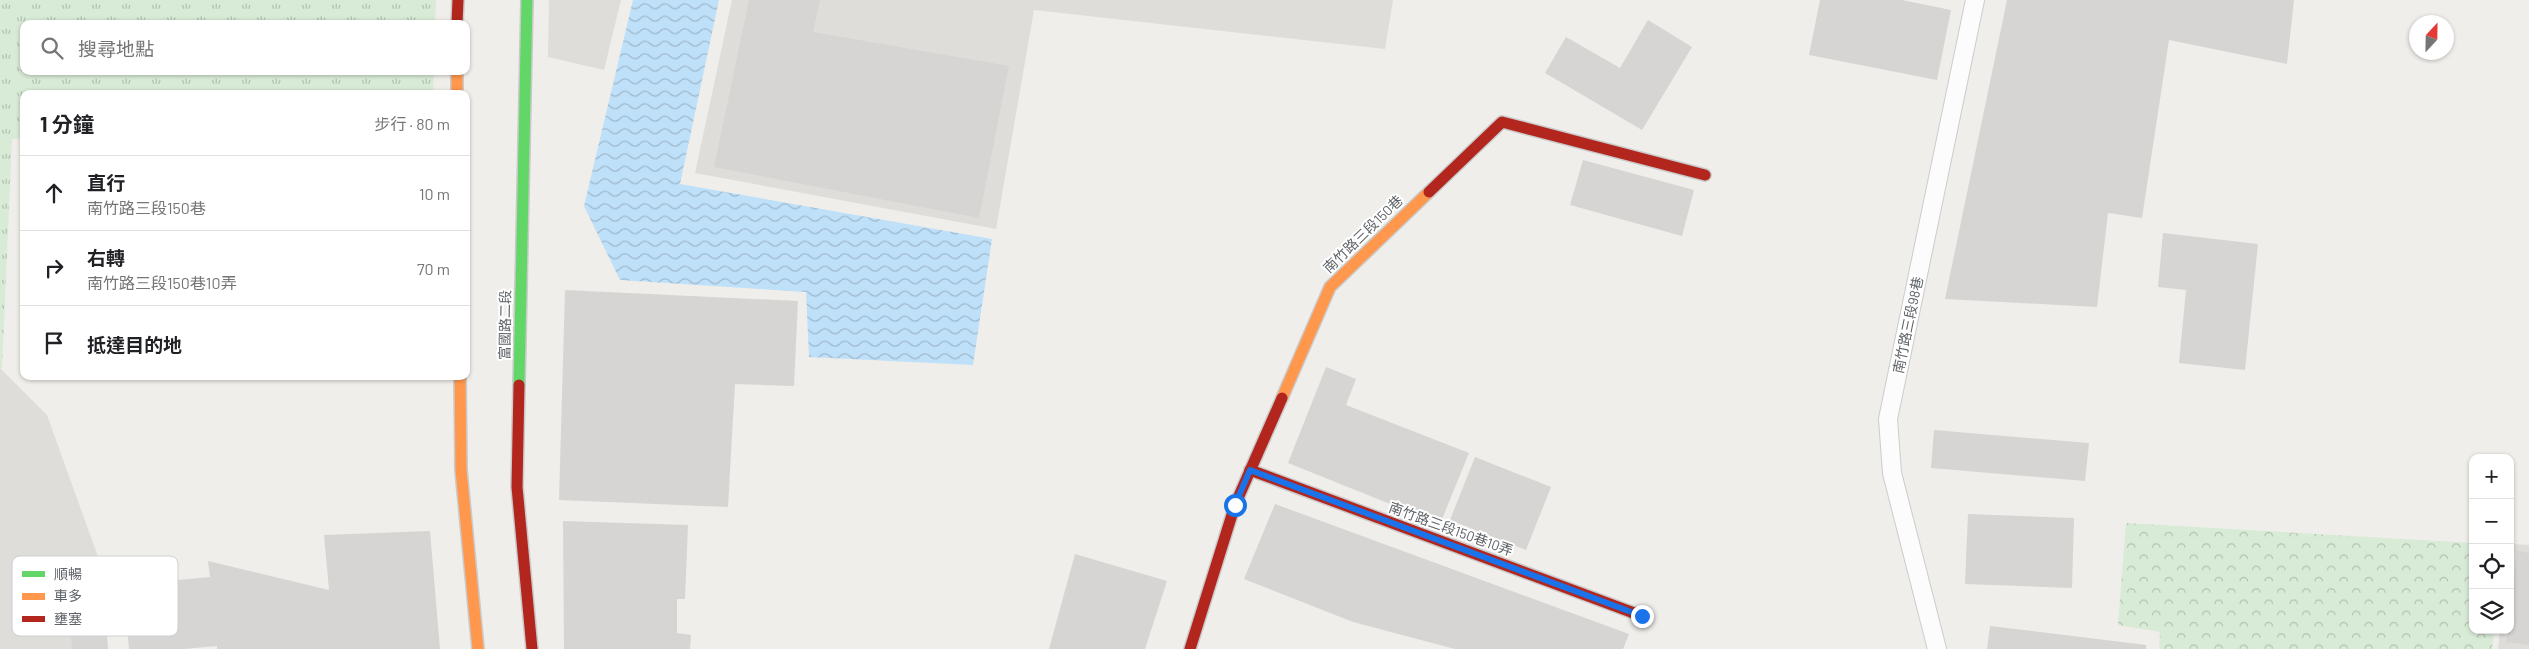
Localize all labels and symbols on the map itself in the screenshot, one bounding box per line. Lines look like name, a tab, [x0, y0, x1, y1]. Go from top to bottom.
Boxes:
north arrow	[2409, 15, 2454, 60]
street label: 南竹路三段150巷	[1319, 191, 1406, 276]
street label: 南竹路三段98巷	[1889, 275, 1926, 375]
street label: 富國路二段	[495, 290, 514, 360]
route start	[1224, 494, 1247, 517]
street label: 南竹路三段150巷10弄	[1387, 498, 1516, 559]
legend	[12, 556, 178, 636]
text: 順暢	[54, 565, 82, 582]
text: 車多	[54, 587, 82, 604]
route end	[1631, 605, 1654, 628]
text: 壅塞	[54, 610, 82, 627]

